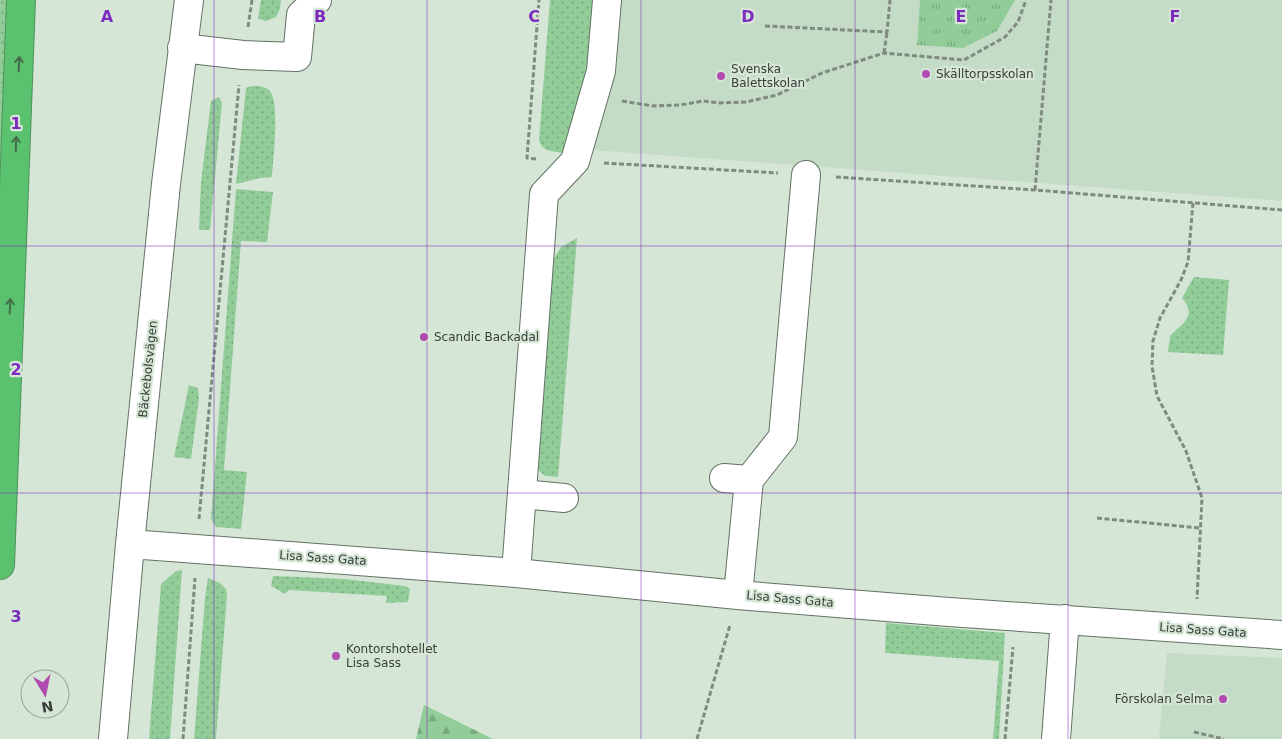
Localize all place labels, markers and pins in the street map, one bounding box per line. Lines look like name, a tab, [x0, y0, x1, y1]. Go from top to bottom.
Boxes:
place label: Svenska Balettskolan	[731, 62, 805, 90]
place label: Skälltorpsskolan	[936, 67, 1034, 81]
marker: Skälltorpsskolan	[920, 68, 932, 80]
marker: Svenska Balettskolan	[715, 70, 727, 82]
place label: Scandic Backadal	[434, 330, 539, 344]
marker: Scandic Backadal	[418, 331, 430, 343]
place label: Kontorshotellet Lisa Sass	[346, 642, 438, 670]
marker: Kontorshotellet Lisa Sass	[330, 650, 342, 662]
place label: Förskolan Selma	[1115, 692, 1213, 706]
marker: Förskolan Selma	[1217, 693, 1229, 705]

